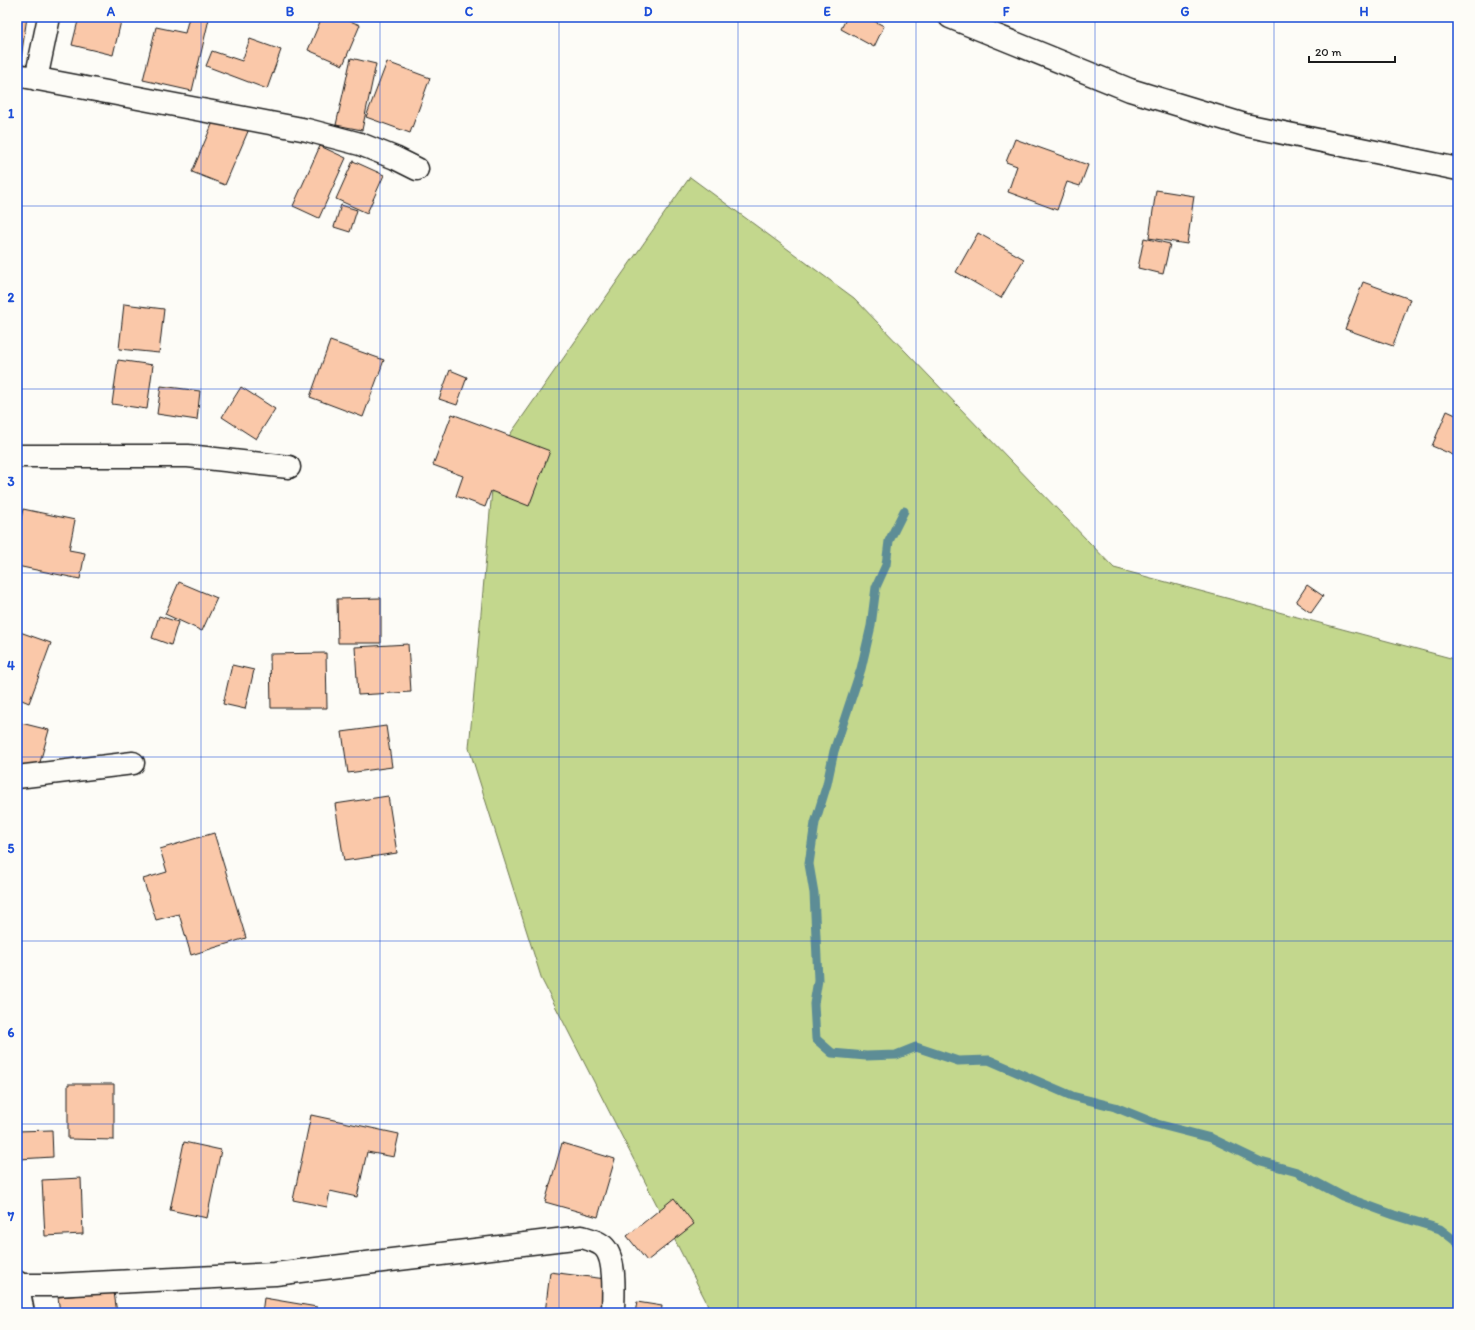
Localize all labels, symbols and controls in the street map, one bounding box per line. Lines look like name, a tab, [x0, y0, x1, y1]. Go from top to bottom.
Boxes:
text: A	[106, 4, 116, 19]
text: B	[286, 4, 295, 19]
text: C	[465, 4, 474, 19]
text: D	[644, 4, 653, 19]
text: E	[823, 4, 831, 19]
text: F	[1003, 4, 1010, 19]
text: G	[1181, 4, 1190, 19]
text: H	[1360, 4, 1369, 19]
scale bar	[1309, 38, 1395, 64]
text: 20 m	[1315, 45, 1342, 59]
text: 1	[8, 106, 14, 121]
text: 2	[8, 290, 15, 305]
text: 3	[7, 474, 15, 489]
text: 4	[7, 658, 15, 673]
text: 5	[8, 841, 15, 856]
text: 6	[8, 1025, 15, 1040]
text: 7	[7, 1209, 15, 1224]

